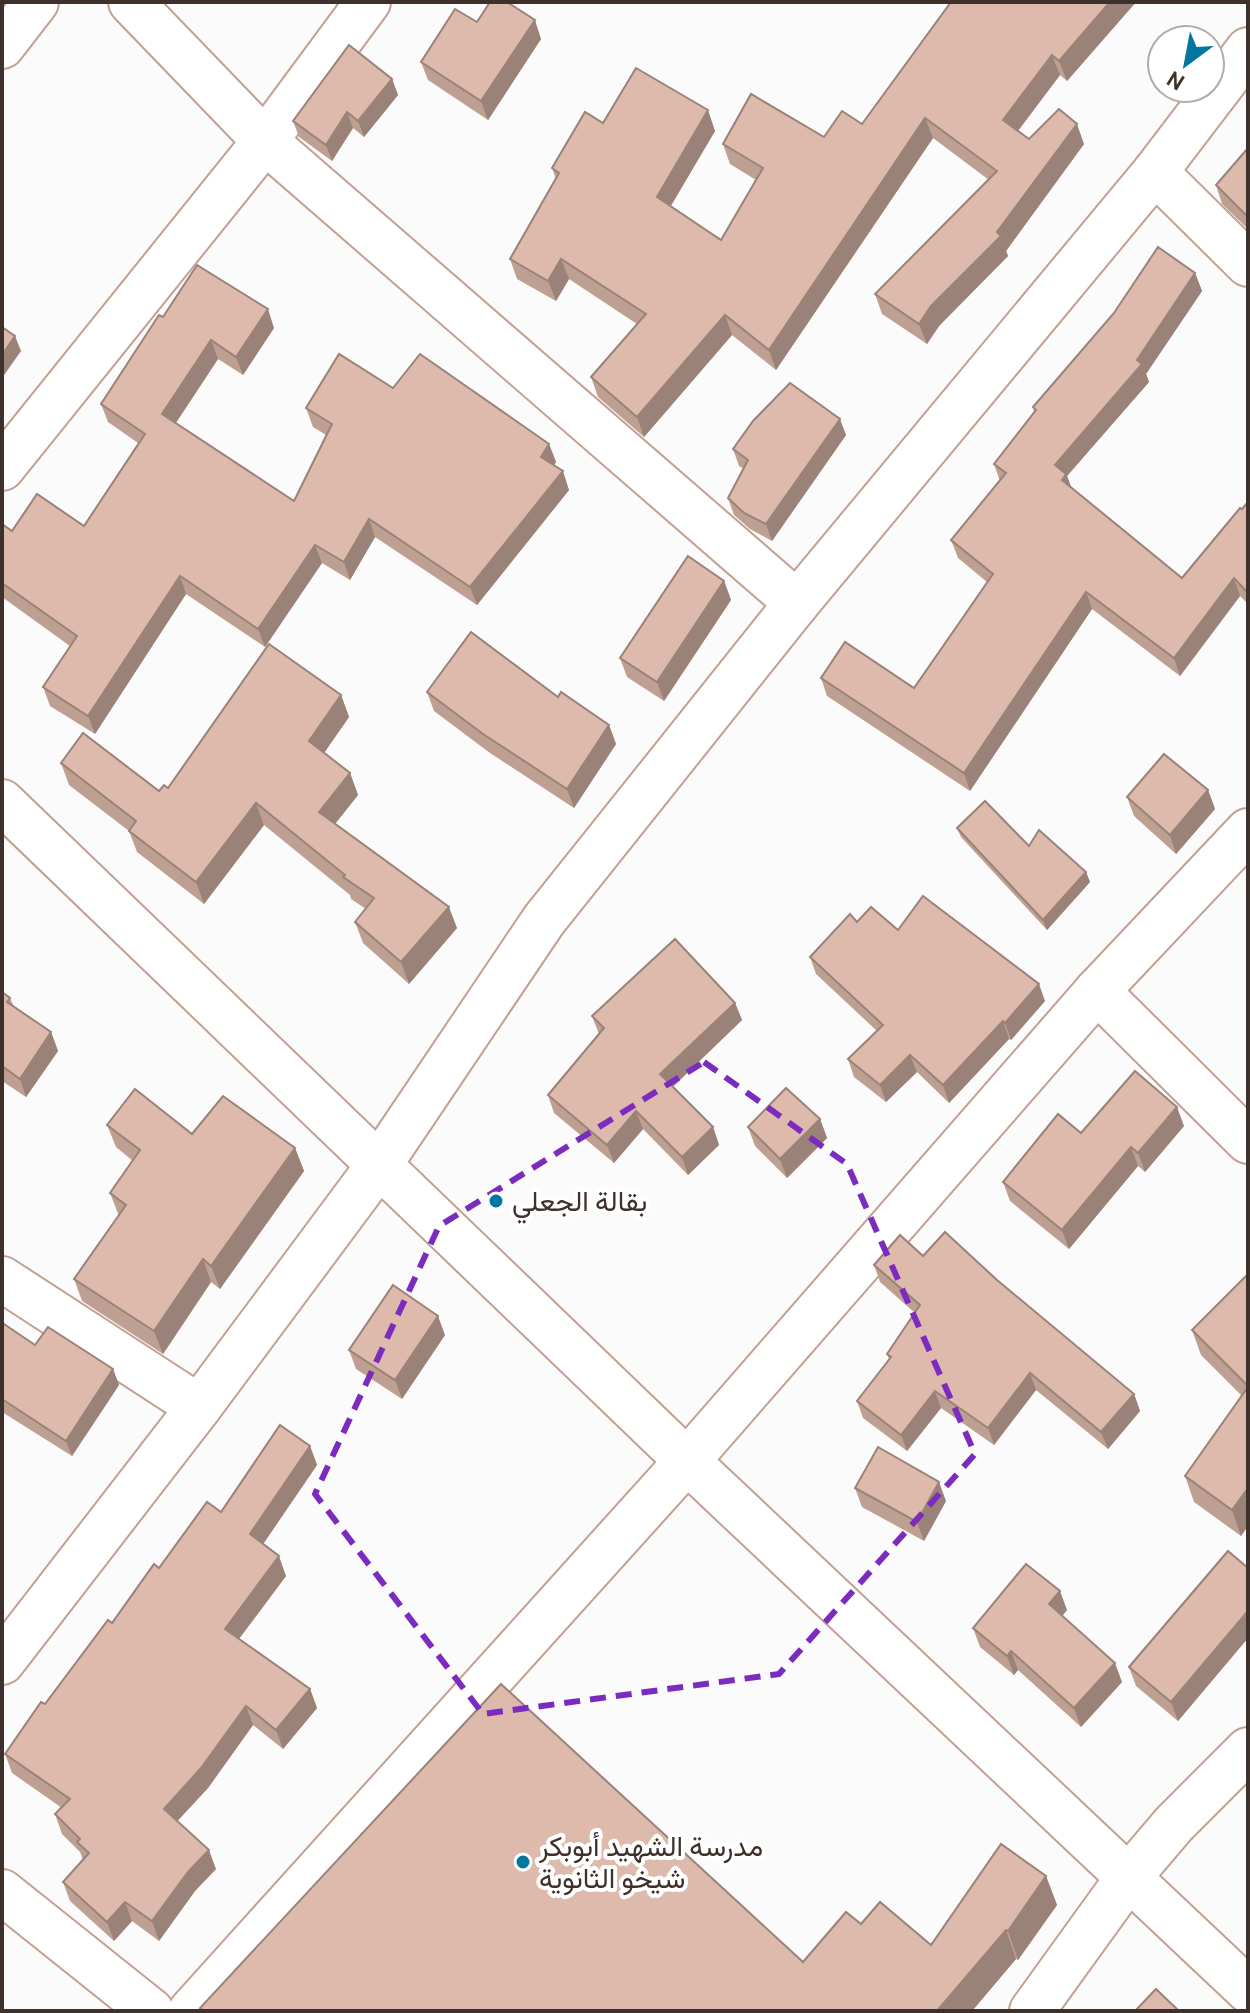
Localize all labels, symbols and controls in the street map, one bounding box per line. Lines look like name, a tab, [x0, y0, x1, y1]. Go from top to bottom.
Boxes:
north arrow	[1146, 24, 1226, 104]
text: N	[1162, 65, 1189, 96]
place label: بقالة الجعلي	[512, 1184, 647, 1224]
marker: بقالة الجعلي	[487, 1192, 505, 1210]
place label: مدرسة الشهيد أبوبكر شيخو الثانوية	[538, 1829, 763, 1896]
marker: مدرسة الشهيد أبوبكر شيخو الثانوية	[514, 1853, 532, 1871]

